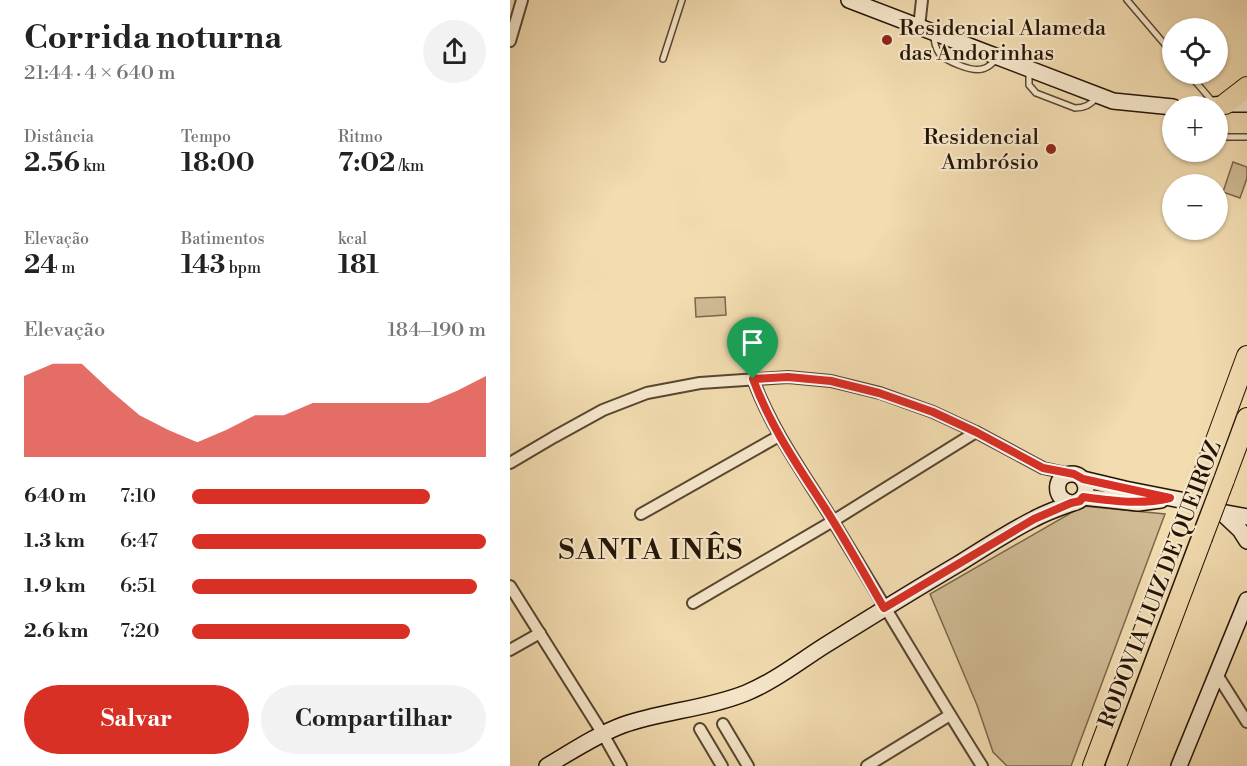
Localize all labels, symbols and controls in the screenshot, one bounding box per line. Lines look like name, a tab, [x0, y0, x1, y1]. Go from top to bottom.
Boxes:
place label: Residencial Alameda das Andorinhas	[899, 15, 1107, 67]
text: Corrida noturna	[24, 18, 282, 59]
map controls	[1162, 18, 1228, 240]
button: locate	[1162, 18, 1228, 84]
button: share	[423, 20, 486, 83]
marker: Residencial Alameda das Andorinhas	[880, 33, 894, 47]
text: 21:44 · 4 × 640 m	[24, 61, 176, 86]
button: +	[1162, 96, 1228, 162]
place label: Residencial Ambrósio	[923, 124, 1039, 176]
text: Distância	[24, 127, 94, 147]
text: Tempo	[181, 127, 231, 147]
text: Ritmo	[338, 127, 383, 147]
marker: Residencial Ambrósio	[1044, 142, 1058, 156]
text: 2.56	[24, 147, 80, 179]
text: 18:00	[181, 147, 255, 179]
text: 7:02	[338, 147, 395, 179]
text: km	[80, 156, 106, 176]
text: /km	[395, 156, 424, 176]
button: −	[1162, 174, 1228, 240]
text: Elevação	[24, 229, 89, 249]
text: Batimentos	[181, 229, 264, 249]
text: kcal	[338, 229, 367, 249]
text: 24	[24, 249, 58, 281]
text: 143	[181, 249, 225, 281]
text: 181	[338, 249, 379, 281]
text: m	[58, 258, 75, 278]
text: bpm	[225, 258, 261, 278]
pin	[727, 317, 778, 379]
text: Elevação	[24, 318, 105, 343]
text: 184–190 m	[388, 318, 486, 343]
icon: arrive	[736, 326, 769, 359]
street label: RODOVIA LUIZ DE QUEIROZ	[1093, 437, 1228, 732]
text: 640 m	[24, 484, 86, 509]
text: 7:10	[120, 484, 156, 509]
text: 1.3 km	[24, 529, 85, 554]
text: 6:47	[120, 529, 158, 554]
district label: SANTA INÊS	[558, 531, 744, 568]
text: 1.9 km	[24, 574, 86, 599]
text: 6:51	[120, 574, 156, 599]
text: 2.6 km	[24, 619, 88, 644]
text: 7:20	[120, 619, 160, 644]
button: Salvar	[24, 685, 249, 754]
button: Compartilhar	[261, 685, 486, 754]

